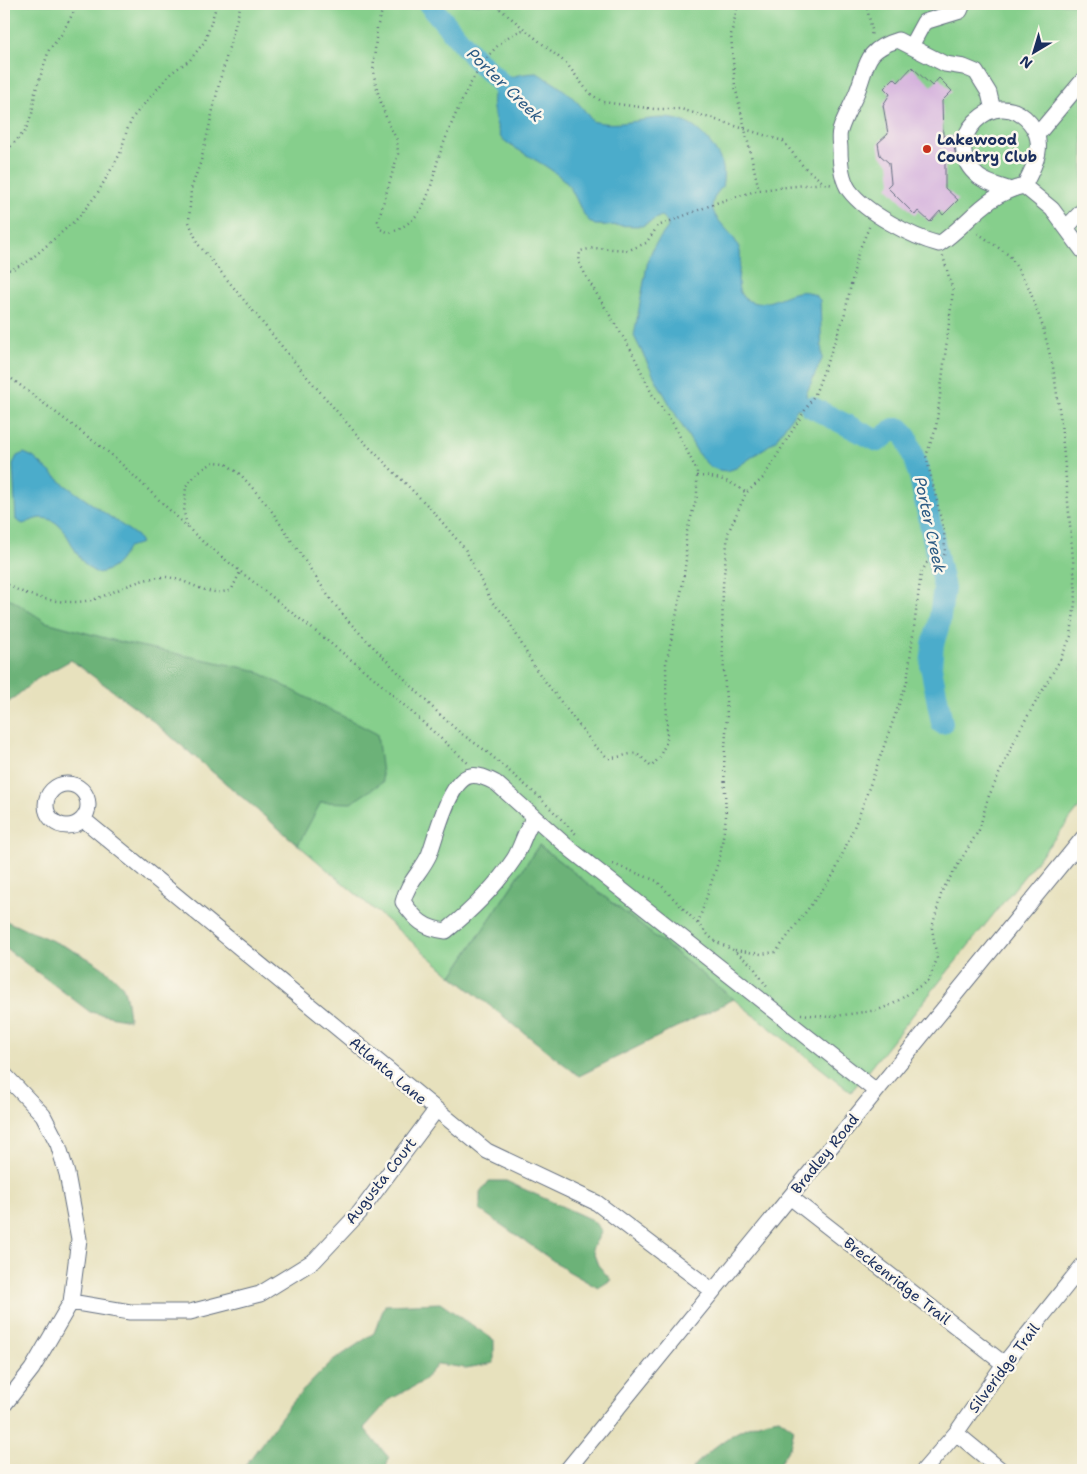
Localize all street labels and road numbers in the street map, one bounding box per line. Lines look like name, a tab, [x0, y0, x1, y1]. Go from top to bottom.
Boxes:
street label: Atlanta Lane	[345, 1033, 431, 1109]
street label: Bradley Road	[787, 1109, 864, 1198]
street label: Augusta Court	[341, 1134, 421, 1228]
street label: Breckenridge Trail	[839, 1233, 955, 1329]
street label: Silveridge Trail	[964, 1319, 1045, 1417]

